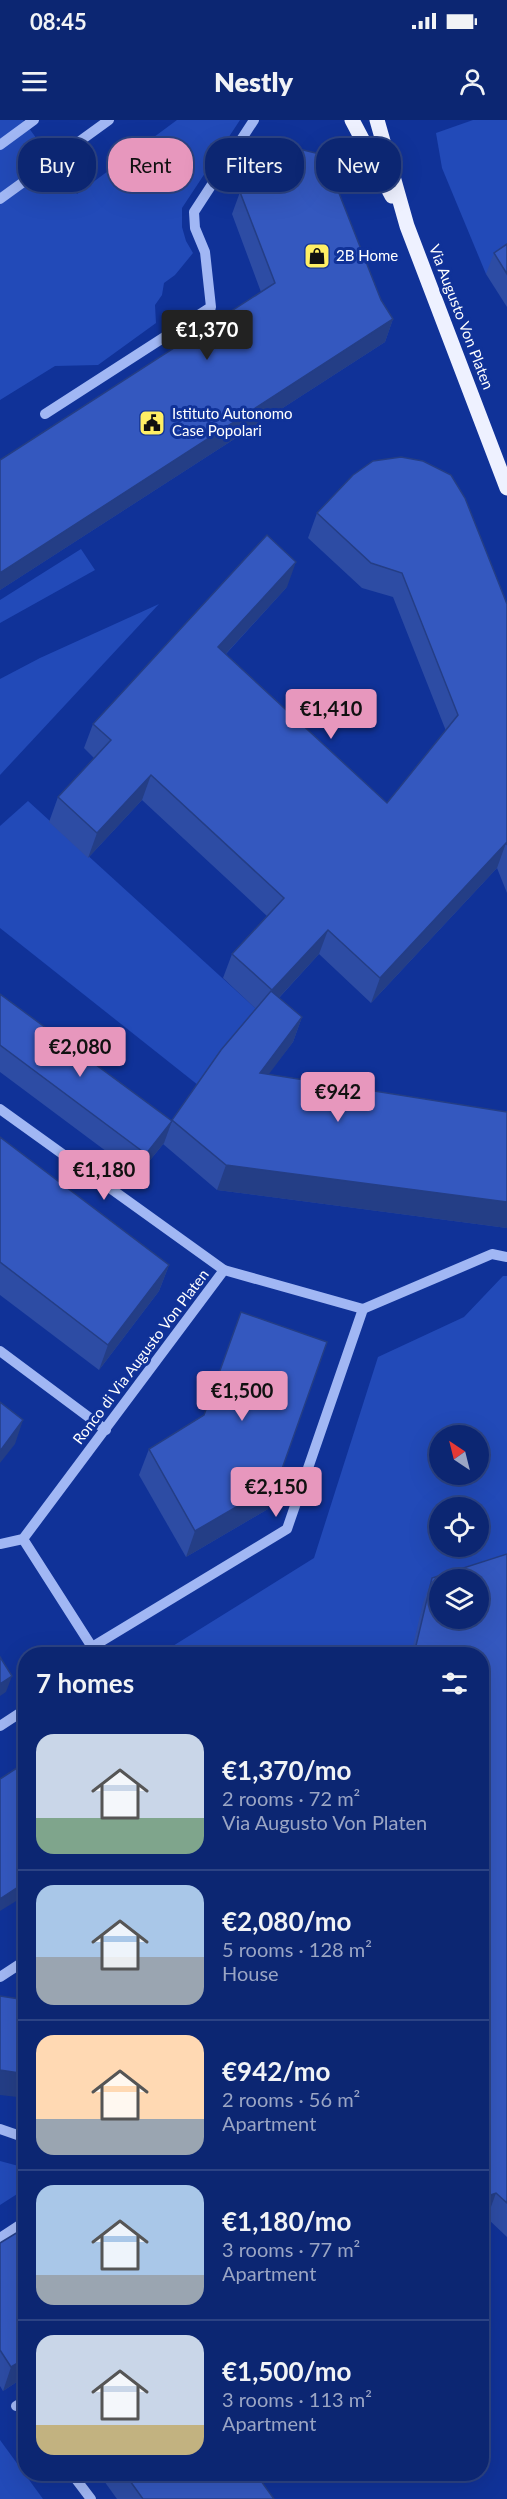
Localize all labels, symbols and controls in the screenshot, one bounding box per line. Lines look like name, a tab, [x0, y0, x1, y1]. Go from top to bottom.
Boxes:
text: 08:45	[30, 8, 87, 35]
icon: menu	[18, 65, 51, 98]
text: Nestly	[214, 65, 293, 98]
icon: person	[456, 65, 489, 98]
chip: Buy	[18, 138, 96, 192]
chip: Rent	[108, 138, 193, 192]
chip: Filters	[205, 138, 304, 192]
chip: New	[316, 138, 401, 192]
shop icon: 2B Home	[302, 241, 332, 271]
street label: Via Augusto Von Platen	[426, 242, 498, 392]
place label: 2B Home	[336, 246, 398, 264]
pin: €1,370	[158, 310, 256, 361]
text: €1,370	[176, 317, 238, 341]
place label: Istituto Autonomo Case Popolari	[172, 404, 293, 439]
public building icon: Istituto Autonomo Case Popolari	[137, 408, 167, 438]
pin: €1,410	[282, 689, 380, 740]
text: €1,410	[300, 696, 362, 720]
pin: €2,080	[31, 1027, 129, 1078]
text: €2,080	[49, 1034, 111, 1058]
pin: €942	[302, 1072, 374, 1123]
text: €942	[315, 1079, 361, 1103]
pin: €1,180	[55, 1150, 153, 1201]
text: €1,180	[73, 1157, 135, 1181]
street label: Ronco di Via Augusto Von Platen	[69, 1265, 212, 1447]
pin: €1,500	[193, 1371, 291, 1422]
text: €1,500	[211, 1378, 273, 1402]
north arrow	[429, 1425, 489, 1485]
map controls	[429, 1425, 489, 1629]
pin: €2,150	[227, 1467, 325, 1518]
text: €2,150	[245, 1474, 307, 1498]
button: locate	[429, 1497, 489, 1557]
button: layers	[429, 1569, 489, 1629]
text: 7 homes	[36, 1667, 134, 1699]
icon: filters	[438, 1667, 471, 1700]
text: €1,370/mo	[222, 1754, 352, 1786]
icon: home	[84, 1758, 156, 1830]
text: 2 rooms · 72 m²	[222, 1786, 360, 1810]
text: Via Augusto Von Platen	[222, 1810, 427, 1834]
text: €2,080/mo	[222, 1905, 352, 1937]
icon: home	[84, 1909, 156, 1981]
text: 5 rooms · 128 m²	[222, 1937, 372, 1961]
text: House	[222, 1961, 279, 1985]
text: €942/mo	[222, 2055, 330, 2087]
icon: home	[84, 2059, 156, 2131]
text: 2 rooms · 56 m²	[222, 2087, 360, 2111]
text: Apartment	[222, 2111, 316, 2135]
text: €1,180/mo	[222, 2205, 352, 2237]
icon: home	[84, 2209, 156, 2281]
text: 3 rooms · 77 m²	[222, 2237, 360, 2261]
text: Apartment	[222, 2261, 316, 2285]
text: €1,500/mo	[222, 2355, 352, 2387]
icon: home	[84, 2359, 156, 2431]
text: 3 rooms · 113 m²	[222, 2387, 372, 2411]
text: Apartment	[222, 2411, 316, 2435]

